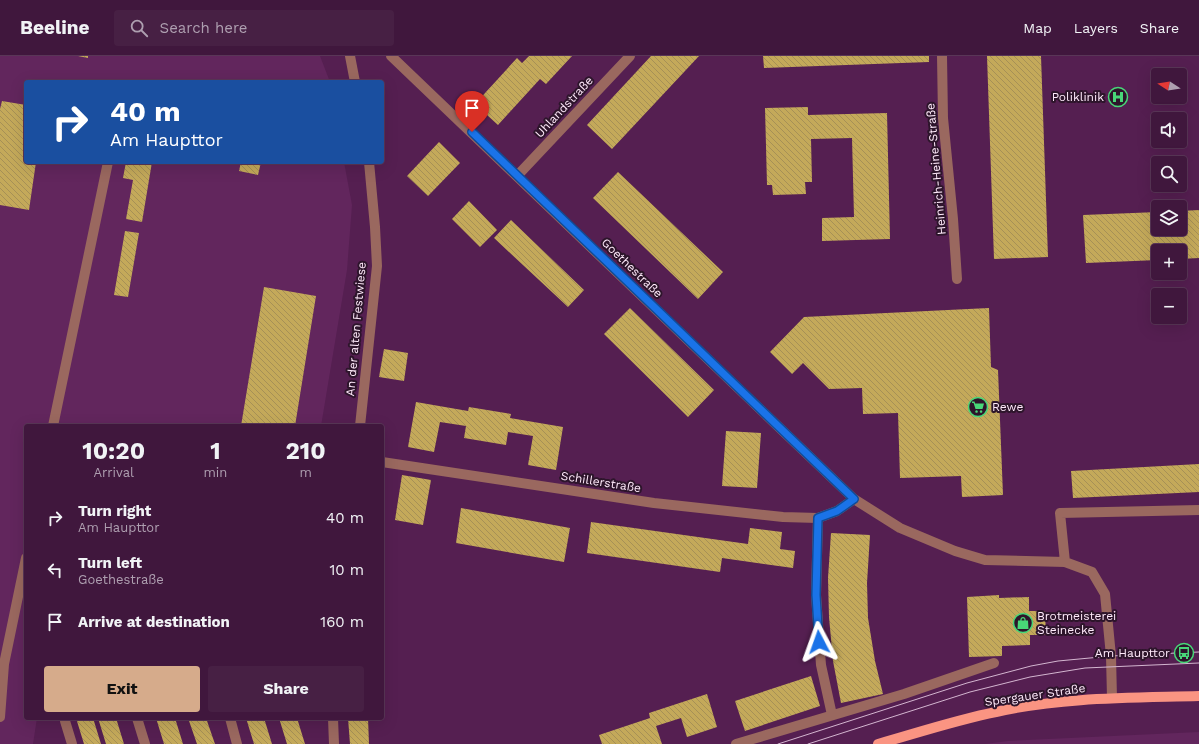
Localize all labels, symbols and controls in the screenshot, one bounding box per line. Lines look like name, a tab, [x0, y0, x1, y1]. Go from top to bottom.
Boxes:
search box	[114, 10, 394, 46]
text: Beeline	[20, 16, 90, 39]
icon: search	[128, 17, 150, 39]
text: Search here	[160, 19, 247, 37]
text: Map	[1023, 20, 1052, 36]
text: Layers	[1074, 20, 1118, 36]
text: Share	[1140, 20, 1179, 36]
north arrow	[1151, 68, 1187, 104]
map controls	[1151, 68, 1187, 324]
street label: Uhlandstraße	[532, 73, 596, 140]
hospital icon: Poliklinik	[1107, 86, 1129, 108]
place label: Poliklinik	[1052, 90, 1104, 104]
pin	[455, 91, 489, 132]
text: 40 m	[110, 95, 180, 128]
icon: right	[44, 96, 96, 148]
icon: arrive	[461, 97, 483, 119]
street label: Heinrich-Heine-Straße	[923, 102, 949, 235]
button: sound	[1151, 112, 1187, 148]
text: Am Haupttor	[110, 129, 223, 150]
button: search	[1151, 156, 1187, 192]
button: layers	[1151, 200, 1187, 236]
street label: Goethestraße	[599, 235, 665, 301]
button: +	[1151, 244, 1187, 280]
street label: An der alten Festwiese	[343, 261, 369, 397]
button: −	[1151, 288, 1187, 324]
supermarket icon: Rewe	[967, 396, 989, 418]
place label: Rewe	[992, 400, 1023, 414]
text: 10:20	[82, 437, 145, 465]
text: 1	[210, 437, 221, 465]
text: 210	[286, 437, 326, 465]
text: Arrival	[93, 465, 134, 480]
text: min	[203, 465, 227, 480]
text: m	[299, 465, 312, 480]
street label: Schillerstraße	[560, 469, 642, 495]
text: Turn right	[78, 502, 151, 520]
icon: right	[44, 507, 66, 529]
text: 40 m	[326, 509, 364, 527]
text: Am Haupttor	[78, 520, 159, 535]
text: Turn left	[78, 554, 142, 572]
icon: left	[44, 559, 66, 581]
text: 10 m	[329, 561, 364, 579]
text: Goethestraße	[78, 572, 164, 587]
place label: Brotmeisterei Steinecke	[1037, 609, 1116, 637]
icon: arrive	[44, 611, 66, 633]
shop icon: Brotmeisterei Steinecke	[1012, 612, 1034, 634]
text: Arrive at destination	[78, 613, 230, 631]
text: 160 m	[320, 613, 364, 631]
position arrow	[798, 621, 840, 663]
bus stop icon: Am Haupttor	[1173, 642, 1195, 664]
place label: Am Haupttor	[1095, 646, 1170, 660]
button: Exit	[44, 666, 200, 712]
button: Share	[208, 666, 364, 712]
street label: Spergauer Straße	[984, 681, 1086, 709]

